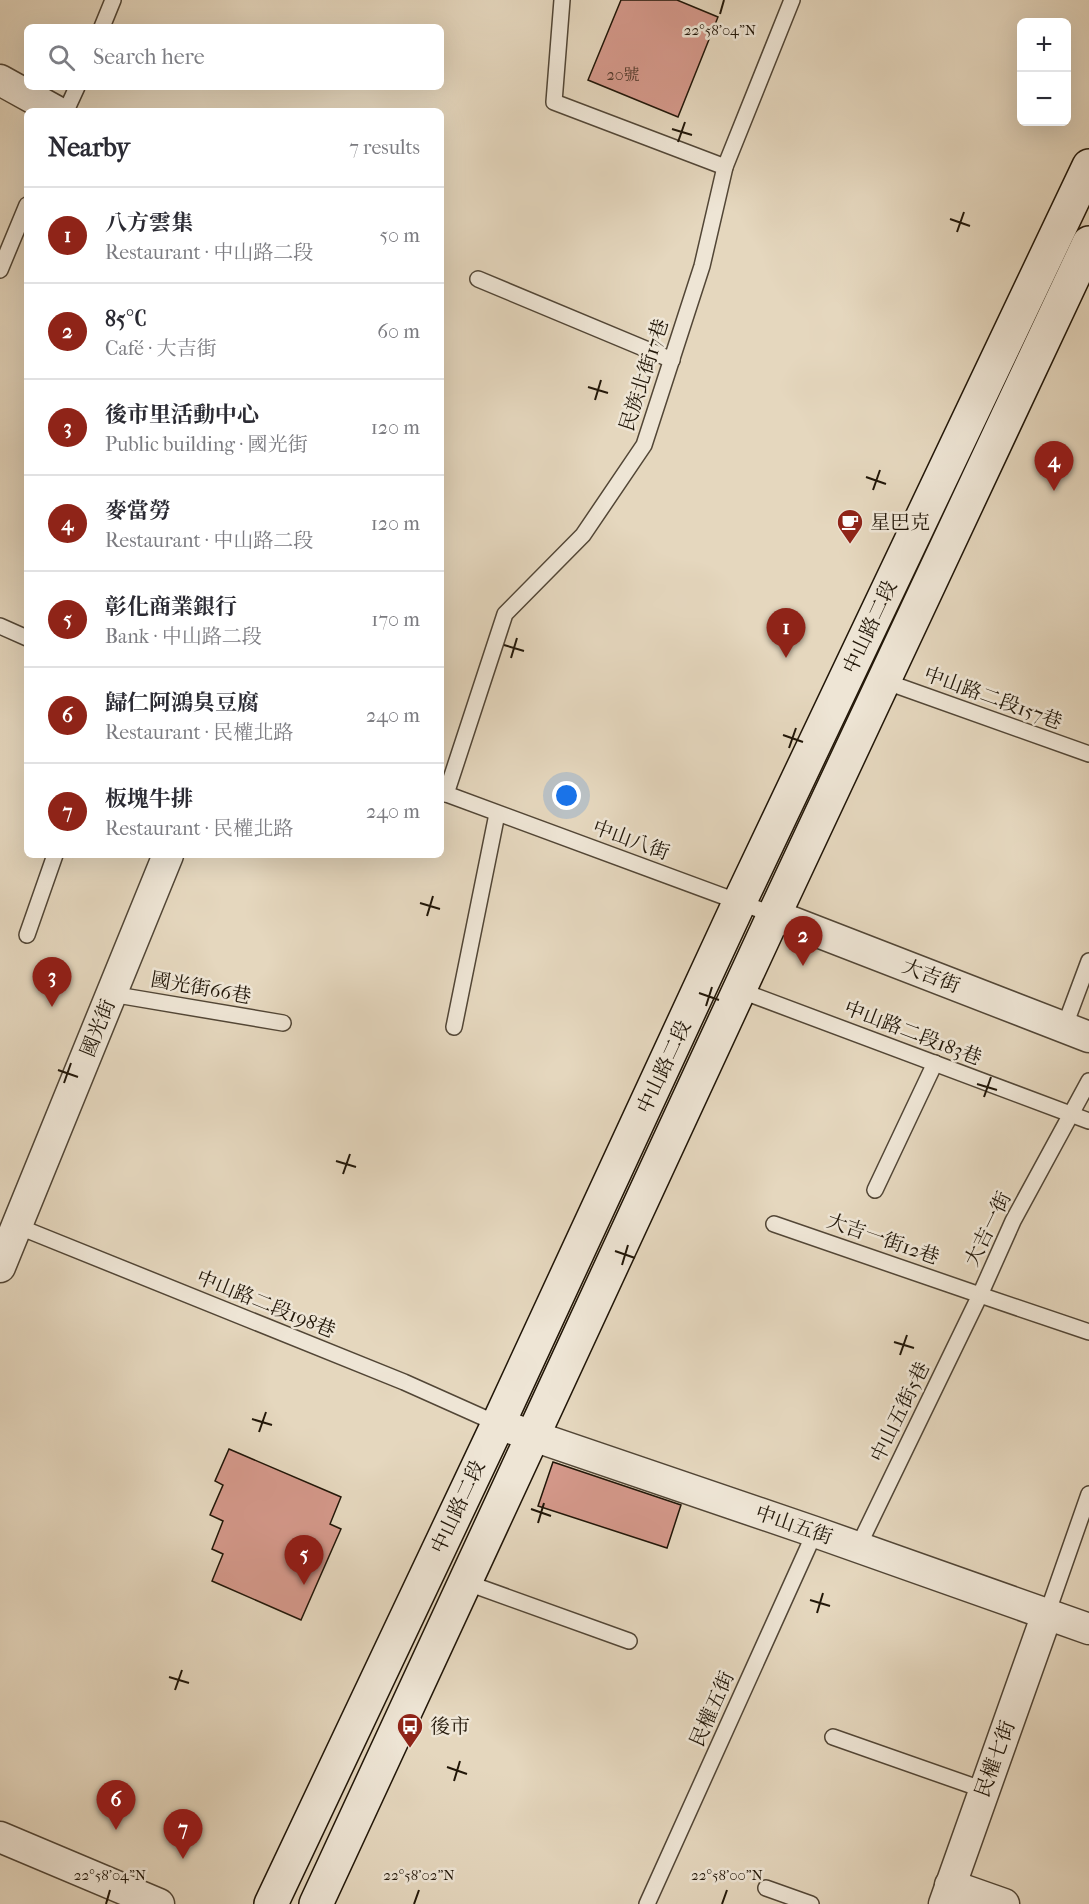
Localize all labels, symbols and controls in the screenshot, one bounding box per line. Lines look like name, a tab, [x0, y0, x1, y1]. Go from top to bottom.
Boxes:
map controls	[1017, 18, 1071, 126]
button: +	[1017, 18, 1071, 72]
text: 22°58'04"N	[684, 21, 757, 39]
search box	[24, 24, 444, 90]
icon: search	[45, 41, 78, 74]
text: Search here	[93, 44, 205, 70]
house number: 20號	[606, 65, 640, 84]
button: −	[1017, 72, 1071, 126]
text: Nearby	[48, 132, 130, 163]
text: 7 results	[349, 136, 420, 159]
text: 八方雲集	[105, 210, 193, 236]
text: 1	[64, 224, 71, 247]
text: 50 m	[379, 224, 420, 247]
text: Restaurant · 中山路二段	[105, 241, 313, 264]
text: 85℃	[105, 306, 148, 332]
street label: 民族北街17巷	[615, 316, 673, 434]
text: 2	[62, 320, 73, 343]
text: 60 m	[377, 320, 420, 343]
text: Café · 大吉街	[105, 337, 217, 360]
text: 後市里活動中心	[105, 402, 259, 428]
text: 3	[63, 416, 72, 439]
text: 120 m	[371, 416, 420, 439]
text: Public building · 國光街	[105, 433, 308, 456]
pin: 4	[1034, 442, 1074, 491]
text: 麥當勞	[105, 498, 171, 524]
cafe icon: 星巴克	[835, 507, 865, 545]
place label: 星巴克	[870, 511, 930, 534]
text: 4	[62, 512, 73, 535]
text: 120 m	[371, 512, 420, 535]
text: Restaurant · 中山路二段	[105, 529, 313, 552]
street label: 中山路二段	[838, 577, 902, 677]
text: 彰化商業銀行	[105, 594, 237, 620]
text: 5	[63, 608, 72, 631]
text: 170 m	[371, 608, 420, 631]
pin: 1	[766, 608, 806, 658]
text: Bank · 中山路二段	[105, 625, 262, 648]
street label: 中山路二段157巷	[921, 662, 1065, 734]
text: 歸仁阿鴻臭豆腐	[105, 690, 259, 716]
text: 6	[62, 704, 73, 727]
text: 240 m	[366, 704, 420, 727]
text: Restaurant · 民權北路	[105, 721, 293, 744]
your location	[552, 781, 581, 810]
text: 板塊牛排	[105, 786, 193, 812]
text: 7	[63, 800, 72, 823]
text: 240 m	[366, 800, 420, 823]
street label: 中山八街	[589, 816, 673, 864]
text: Restaurant · 民權北路	[105, 817, 293, 840]
pin: 2	[784, 916, 822, 966]
street label: 大吉街	[899, 955, 963, 997]
pin: 3	[32, 958, 72, 1007]
street label: 國光街66巷	[149, 968, 253, 1008]
street label: 國光街	[76, 996, 120, 1060]
street label: 中山路二段183巷	[841, 996, 985, 1070]
street label: 中山路二段	[632, 1017, 696, 1117]
street label: 大吉一街	[960, 1188, 1016, 1270]
street label: 大吉一街12巷	[824, 1209, 942, 1269]
street label: 中山路二段198巷	[193, 1266, 339, 1342]
street label: 中山五街5巷	[866, 1358, 934, 1466]
street label: 中山路二段	[426, 1457, 490, 1557]
street label: 中山五街	[752, 1501, 836, 1549]
pin: 5	[284, 1536, 324, 1585]
street label: 民權五街	[685, 1668, 739, 1750]
bus stop icon: 後市	[395, 1711, 425, 1749]
place label: 後市	[430, 1715, 470, 1738]
street label: 民權七街	[971, 1717, 1019, 1801]
pin: 6	[96, 1780, 136, 1830]
pin: 7	[164, 1810, 202, 1859]
text: 22°58'04"N	[74, 1866, 147, 1884]
text: 22°58'02"N	[383, 1866, 455, 1884]
text: 22°58'00"N	[691, 1866, 764, 1884]

